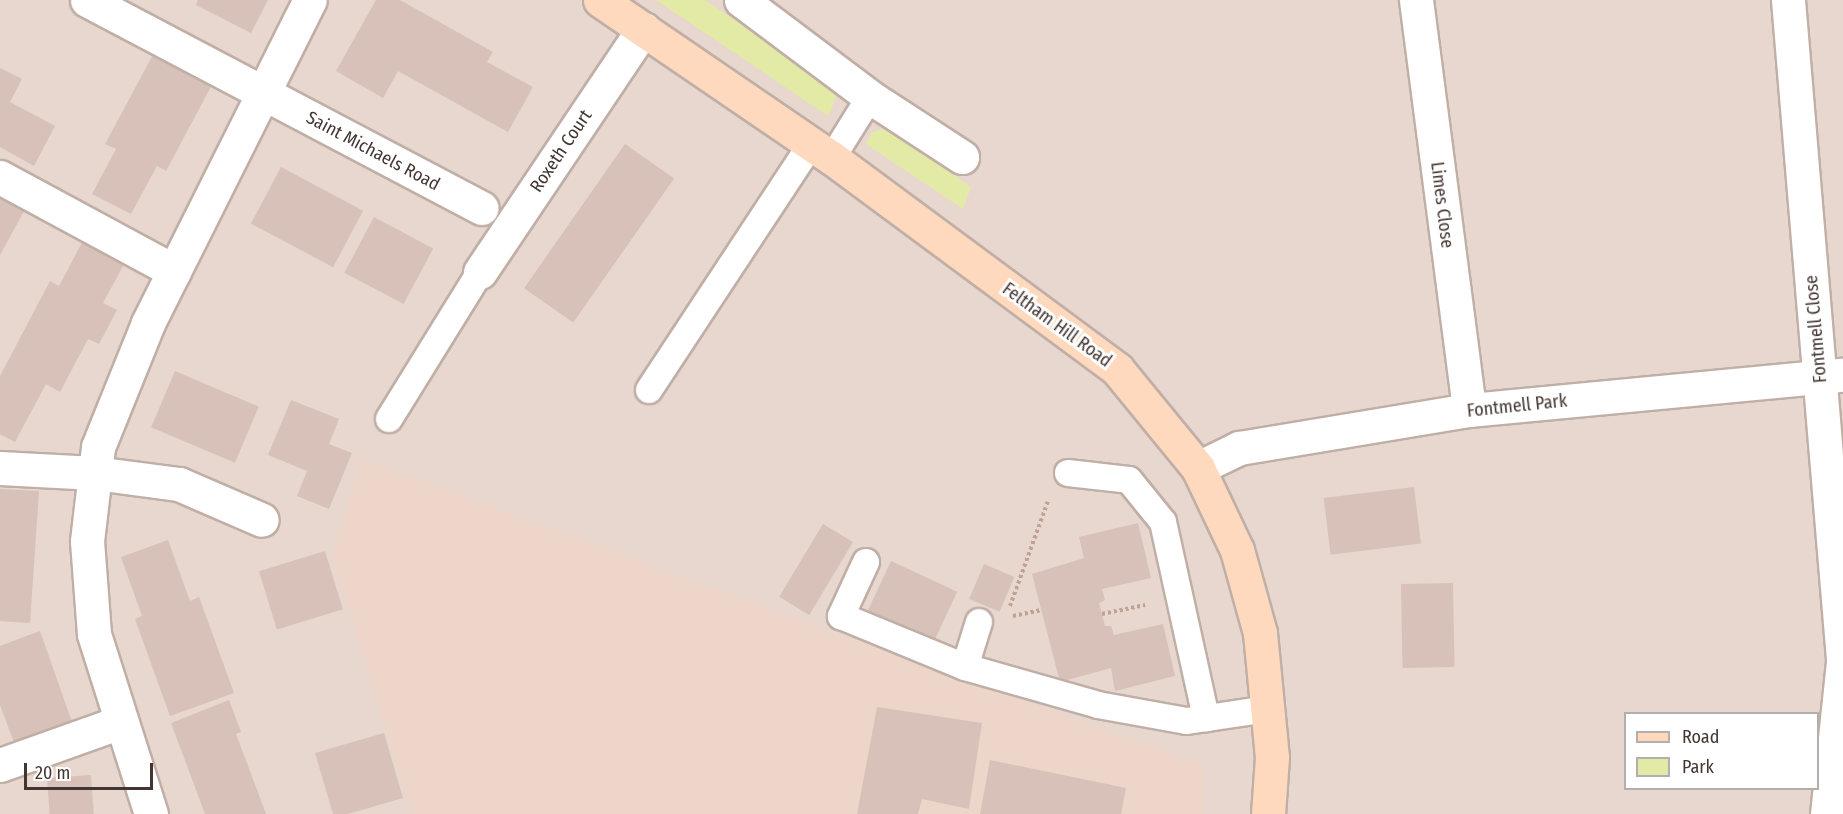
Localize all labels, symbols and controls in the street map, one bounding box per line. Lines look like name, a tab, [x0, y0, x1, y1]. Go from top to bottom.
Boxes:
street label: Roxeth Court	[526, 106, 596, 196]
street label: Saint Michaels Road	[303, 107, 443, 195]
street label: Limes Close	[1426, 161, 1458, 249]
street label: Fontmell Close	[1801, 274, 1831, 384]
street label: Feltham Hill Road	[998, 278, 1116, 372]
street label: Fontmell Park	[1466, 390, 1568, 422]
legend	[1624, 712, 1819, 790]
text: Road	[1682, 726, 1719, 748]
scale bar	[27, 751, 156, 789]
text: Park	[1682, 756, 1714, 778]
text: 20 m	[35, 762, 70, 784]

